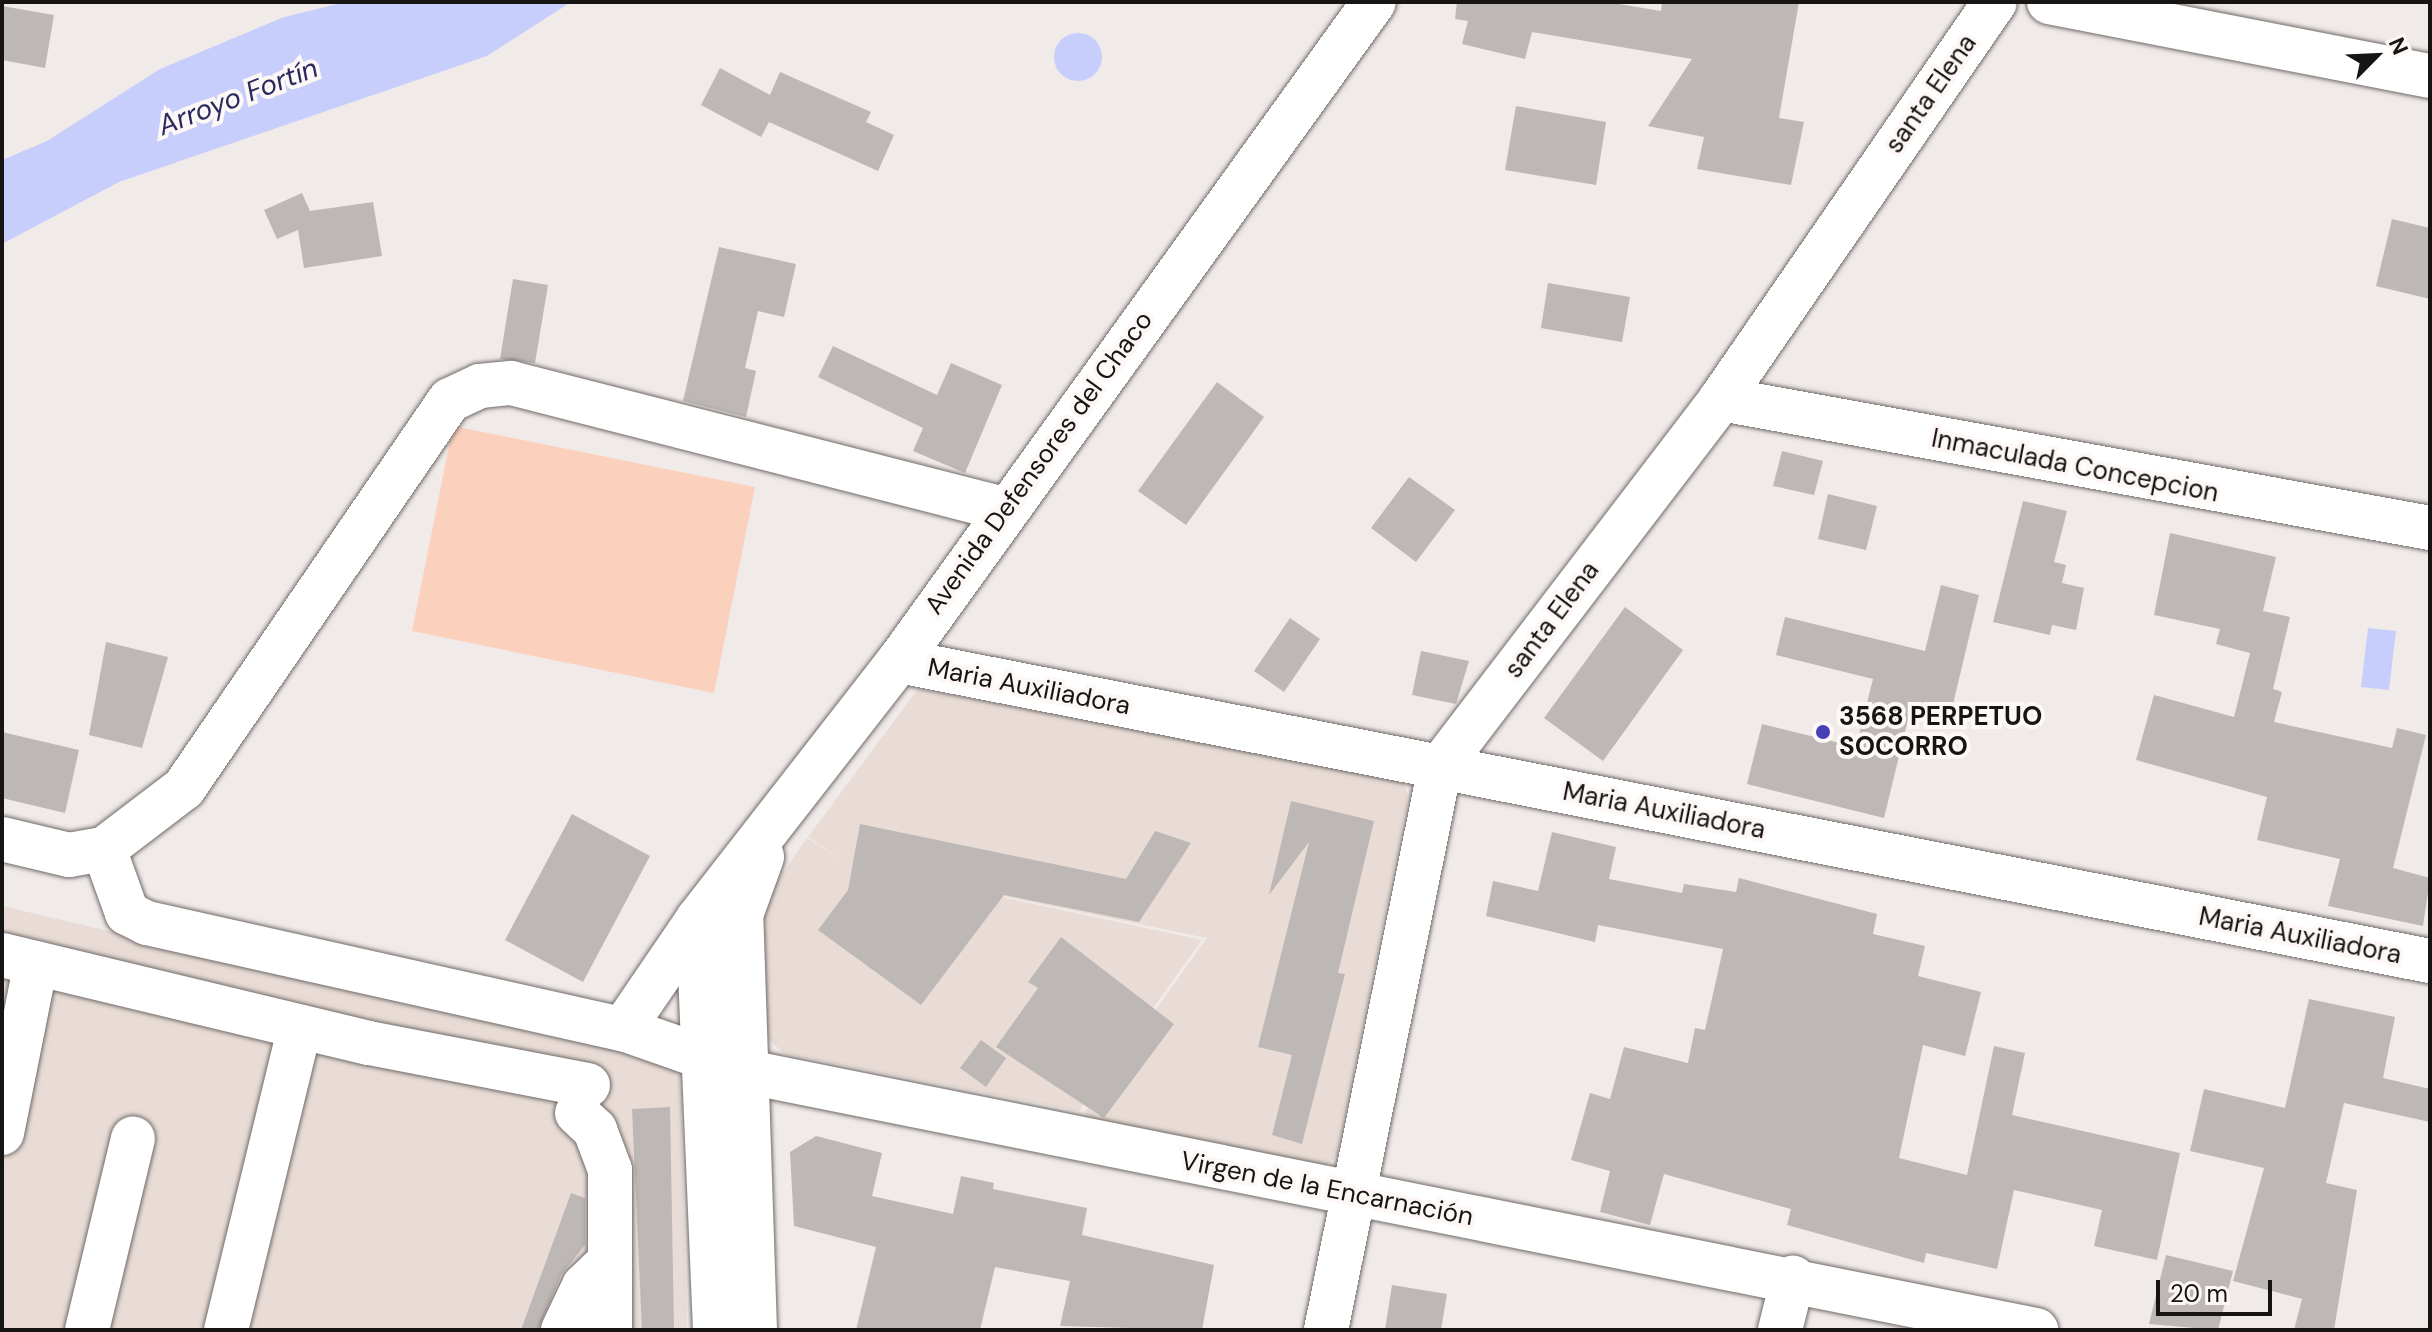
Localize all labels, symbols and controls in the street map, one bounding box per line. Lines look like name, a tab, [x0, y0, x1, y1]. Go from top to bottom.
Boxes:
north arrow	[2336, 16, 2416, 96]
street label: santa Elena	[1879, 29, 1983, 159]
text: N	[2382, 33, 2415, 59]
water label: Arroyo Fortín	[153, 51, 323, 143]
street label: Avenida Defensores del Chaco	[918, 305, 1160, 621]
street label: Inmaculada Concepcion	[1929, 423, 2221, 509]
street label: santa Elena	[1498, 556, 1606, 684]
street label: Maria Auxiliadora	[925, 652, 1133, 722]
place label: 3568 PERPETUO SOCORRO	[1839, 701, 2042, 762]
marker: 3568 PERPETUO SOCORRO	[1814, 723, 1832, 741]
street label: Maria Auxiliadora	[1560, 776, 1768, 846]
street label: Maria Auxiliadora	[2196, 901, 2404, 971]
street label: Virgen de la Encarnación	[1178, 1145, 1476, 1233]
scale bar	[2160, 1264, 2276, 1314]
text: 20 m	[2170, 1278, 2228, 1309]

